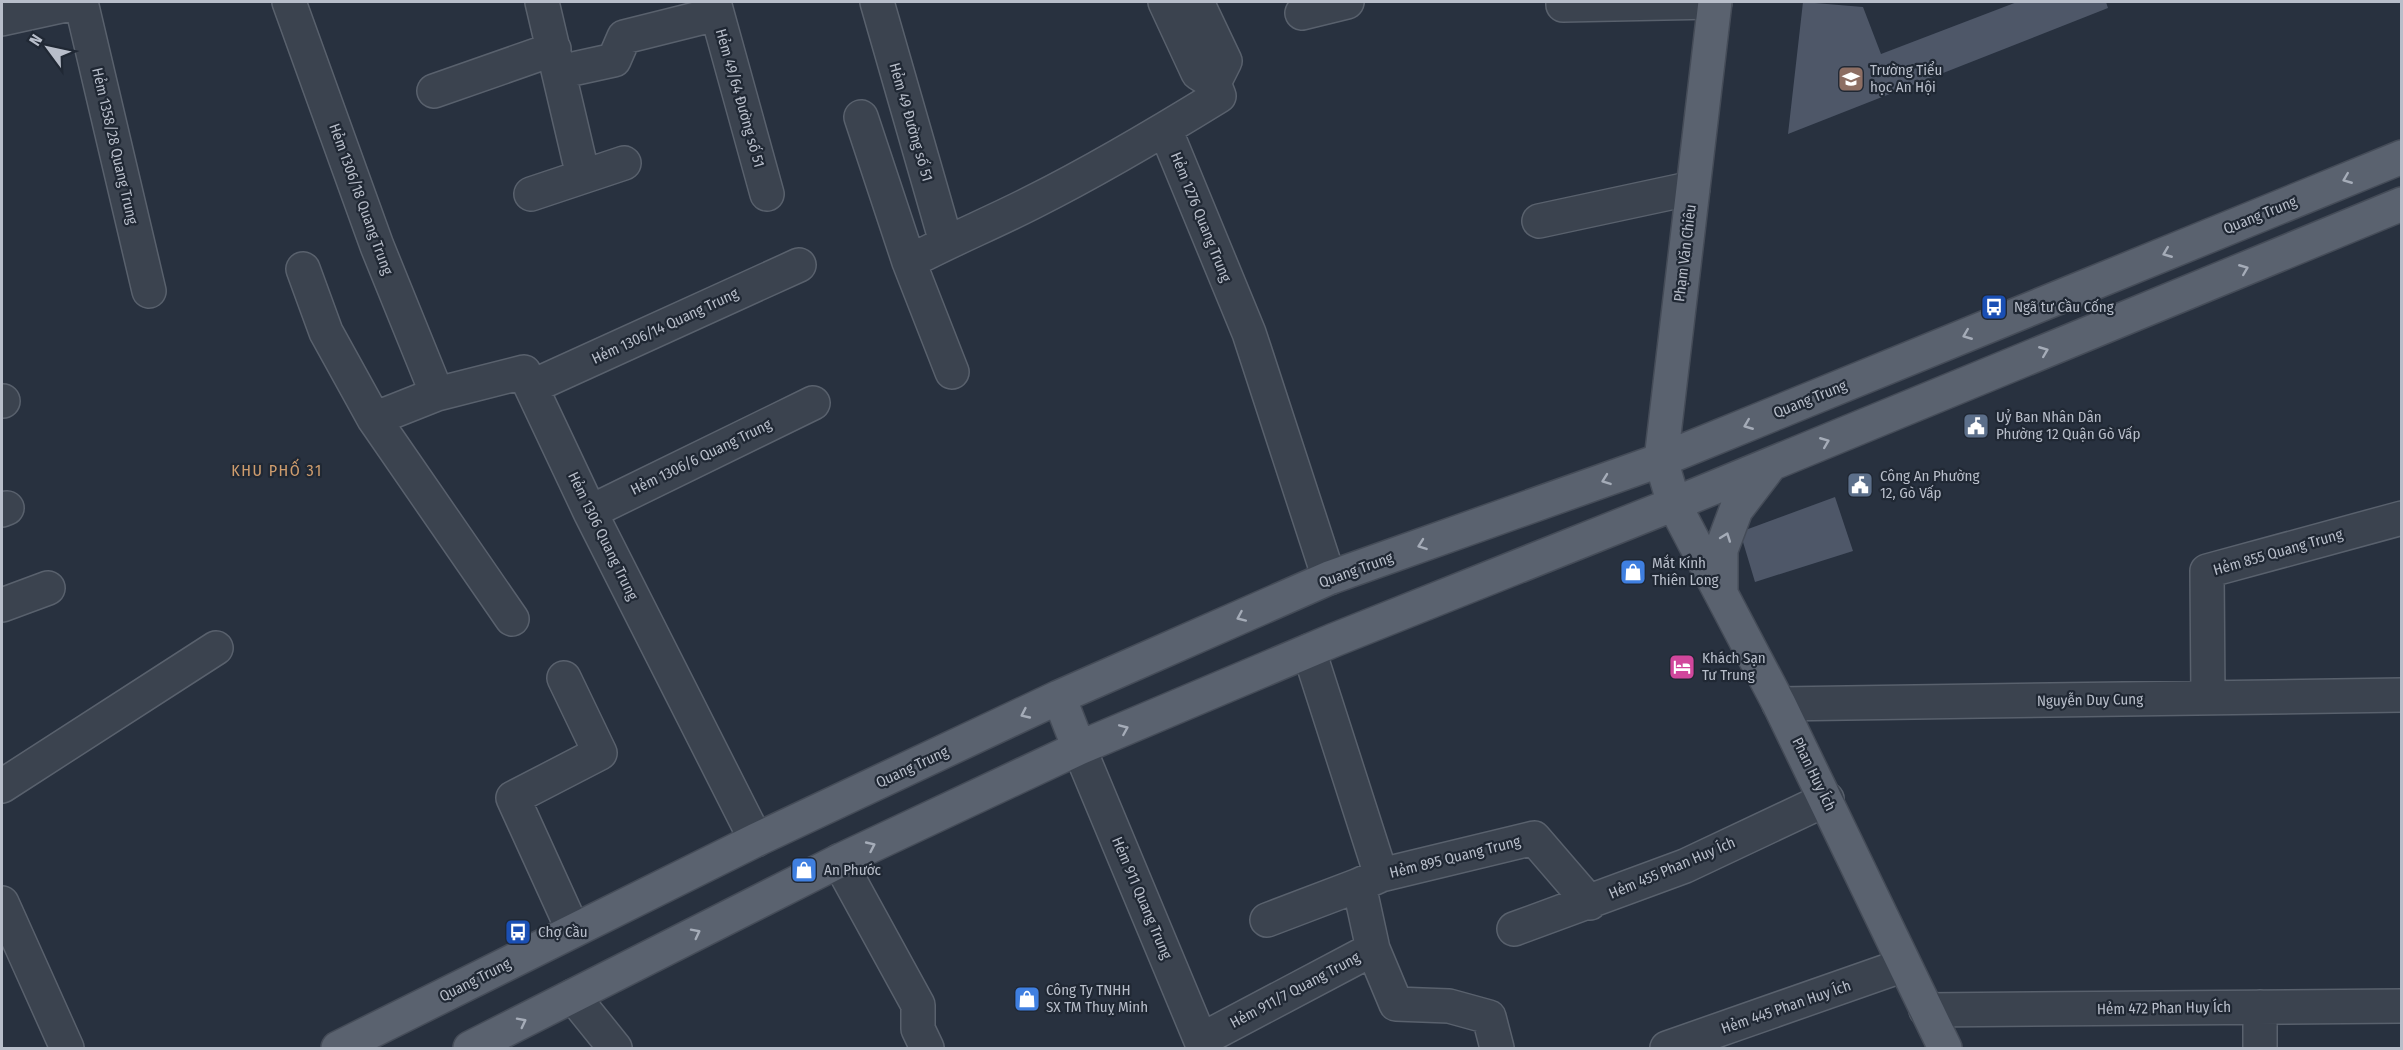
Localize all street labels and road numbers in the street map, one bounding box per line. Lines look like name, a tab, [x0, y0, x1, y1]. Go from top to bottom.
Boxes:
street label: Hẻm 49/64 Đường số 51	[712, 27, 768, 169]
street label: Hẻm 49 Đường số 51	[885, 61, 937, 183]
street label: Hẻm 1358/28 Quang Trung	[88, 66, 142, 226]
street label: Hẻm 1306/18 Quang Trung	[325, 121, 397, 277]
street label: Hẻm 1276 Quang Trung	[1167, 150, 1235, 284]
street label: Quang Trung	[2221, 192, 2299, 238]
street label: Phạm Văn Chiêu	[1670, 203, 1700, 303]
street label: Hẻm 1306/14 Quang Trung	[589, 284, 741, 368]
street label: Quang Trung	[1771, 376, 1849, 422]
street label: Hẻm 1306/6 Quang Trung	[628, 415, 774, 499]
street label: Hẻm 1306 Quang Trung	[564, 469, 642, 603]
street label: Hẻm 855 Quang Trung	[2211, 525, 2345, 579]
street label: Quang Trung	[1316, 548, 1396, 592]
street label: Nguyễn Duy Cung	[2037, 690, 2143, 710]
street label: Phan Huy Ích	[1788, 734, 1840, 814]
street label: Quang Trung	[873, 742, 951, 792]
street label: Hẻm 895 Quang Trung	[1388, 832, 1522, 882]
street label: Hẻm 455 Phan Huy Ích	[1606, 833, 1738, 903]
street label: Hẻm 911 Quang Trung	[1108, 834, 1176, 962]
street label: Hẻm 911/7 Quang Trung	[1227, 948, 1363, 1032]
street label: Quang Trung	[436, 954, 514, 1006]
street label: Hẻm 445 Phan Huy Ích	[1719, 976, 1853, 1038]
street label: Hẻm 472 Phan Huy Ích	[2097, 998, 2231, 1018]

